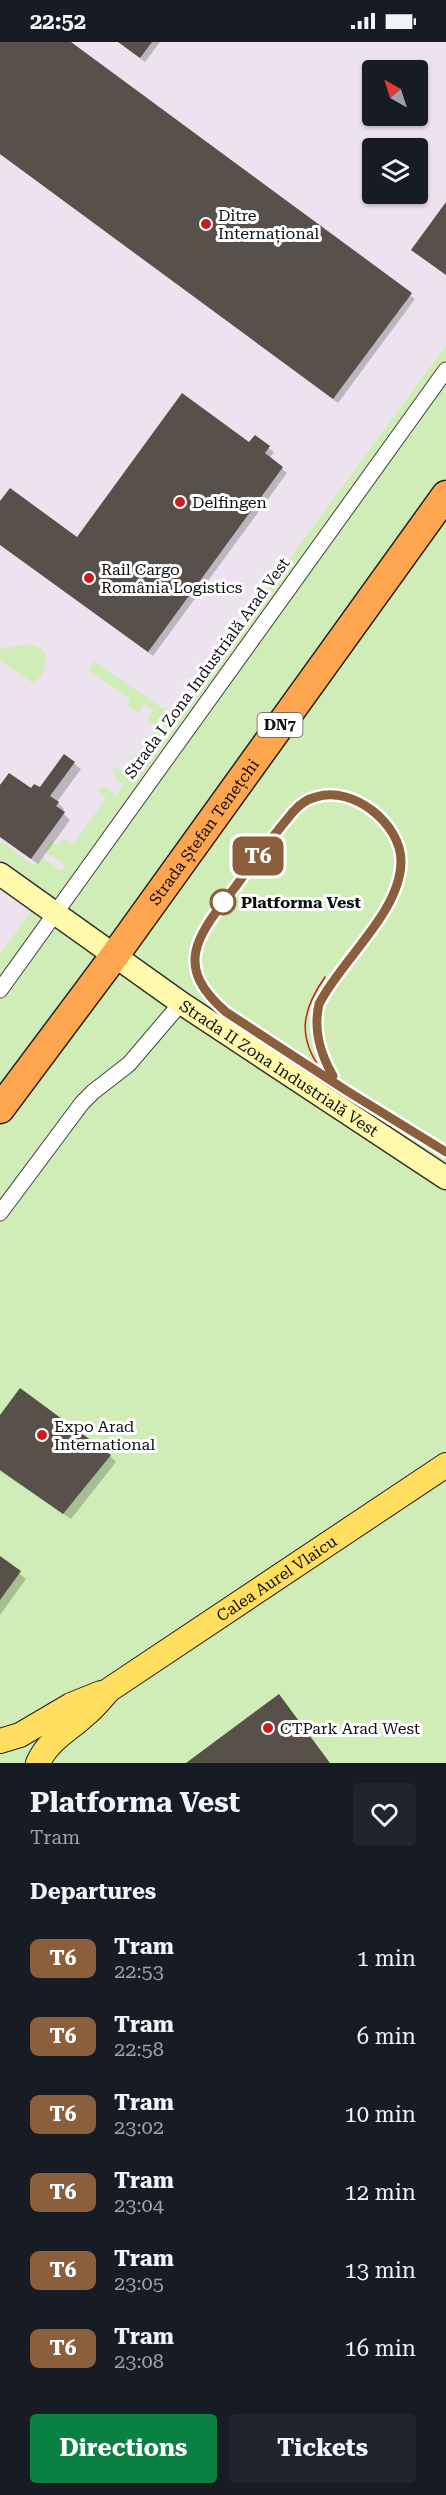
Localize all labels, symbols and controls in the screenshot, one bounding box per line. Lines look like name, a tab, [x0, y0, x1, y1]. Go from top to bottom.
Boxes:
text: 22:52	[30, 9, 86, 34]
north arrow	[362, 60, 428, 126]
map controls	[362, 60, 428, 204]
button: layers	[362, 138, 428, 204]
place label: Ditre Internațional	[218, 206, 319, 244]
marker: Ditre Internațional	[199, 217, 213, 231]
place label: Delfingen	[192, 493, 267, 512]
marker: Delfingen	[173, 495, 187, 509]
street label: Strada I Zona Industrială Arad Vest	[121, 554, 293, 782]
place label: Rail Cargo România Logistics	[101, 560, 243, 597]
marker: Rail Cargo România Logistics	[82, 571, 96, 585]
road number: DN7	[258, 713, 302, 737]
street label: Strada Ștefan Tenețchi	[145, 755, 263, 908]
line badge: T6	[231, 836, 285, 876]
text: T6	[245, 844, 271, 868]
marker: Platforma Vest	[210, 889, 236, 915]
place label: Platforma Vest	[241, 893, 362, 912]
street label: Strada II Zona Industrială Vest	[176, 996, 382, 1140]
place label: Expo Arad International	[54, 1417, 155, 1454]
marker: Expo Arad International	[35, 1428, 49, 1442]
street label: Calea Aurel Vlaicu	[213, 1531, 340, 1625]
place label: CTPark Arad West	[280, 1719, 420, 1738]
marker: CTPark Arad West	[261, 1721, 275, 1735]
button: heart	[353, 1783, 416, 1846]
text: Platforma Vest	[30, 1786, 240, 1819]
text: Tram	[30, 1825, 80, 1849]
text: Departures	[30, 1879, 156, 1904]
text: Tram	[114, 1934, 174, 1959]
text: T6	[50, 1946, 76, 1970]
text: 1 min	[357, 1946, 416, 1971]
text: 22:53	[114, 1959, 164, 1983]
text: Tram	[114, 2012, 174, 2037]
text: T6	[50, 2024, 76, 2048]
text: 6 min	[357, 2024, 416, 2049]
text: 22:58	[114, 2037, 164, 2061]
text: Tram	[114, 2090, 174, 2115]
text: T6	[50, 2102, 76, 2126]
text: 10 min	[345, 2102, 416, 2127]
text: 23:02	[114, 2115, 164, 2139]
text: Tram	[114, 2168, 174, 2193]
text: T6	[50, 2180, 76, 2204]
text: 12 min	[345, 2180, 416, 2205]
text: 23:04	[114, 2193, 164, 2217]
text: Tram	[114, 2246, 174, 2271]
text: T6	[50, 2258, 76, 2282]
text: 13 min	[345, 2258, 416, 2283]
text: 23:05	[114, 2271, 164, 2295]
text: Tram	[114, 2324, 174, 2349]
text: T6	[50, 2336, 76, 2360]
text: 16 min	[345, 2336, 416, 2361]
text: 23:08	[114, 2349, 164, 2373]
button: Directions	[30, 2414, 217, 2483]
button: Tickets	[229, 2414, 416, 2483]

